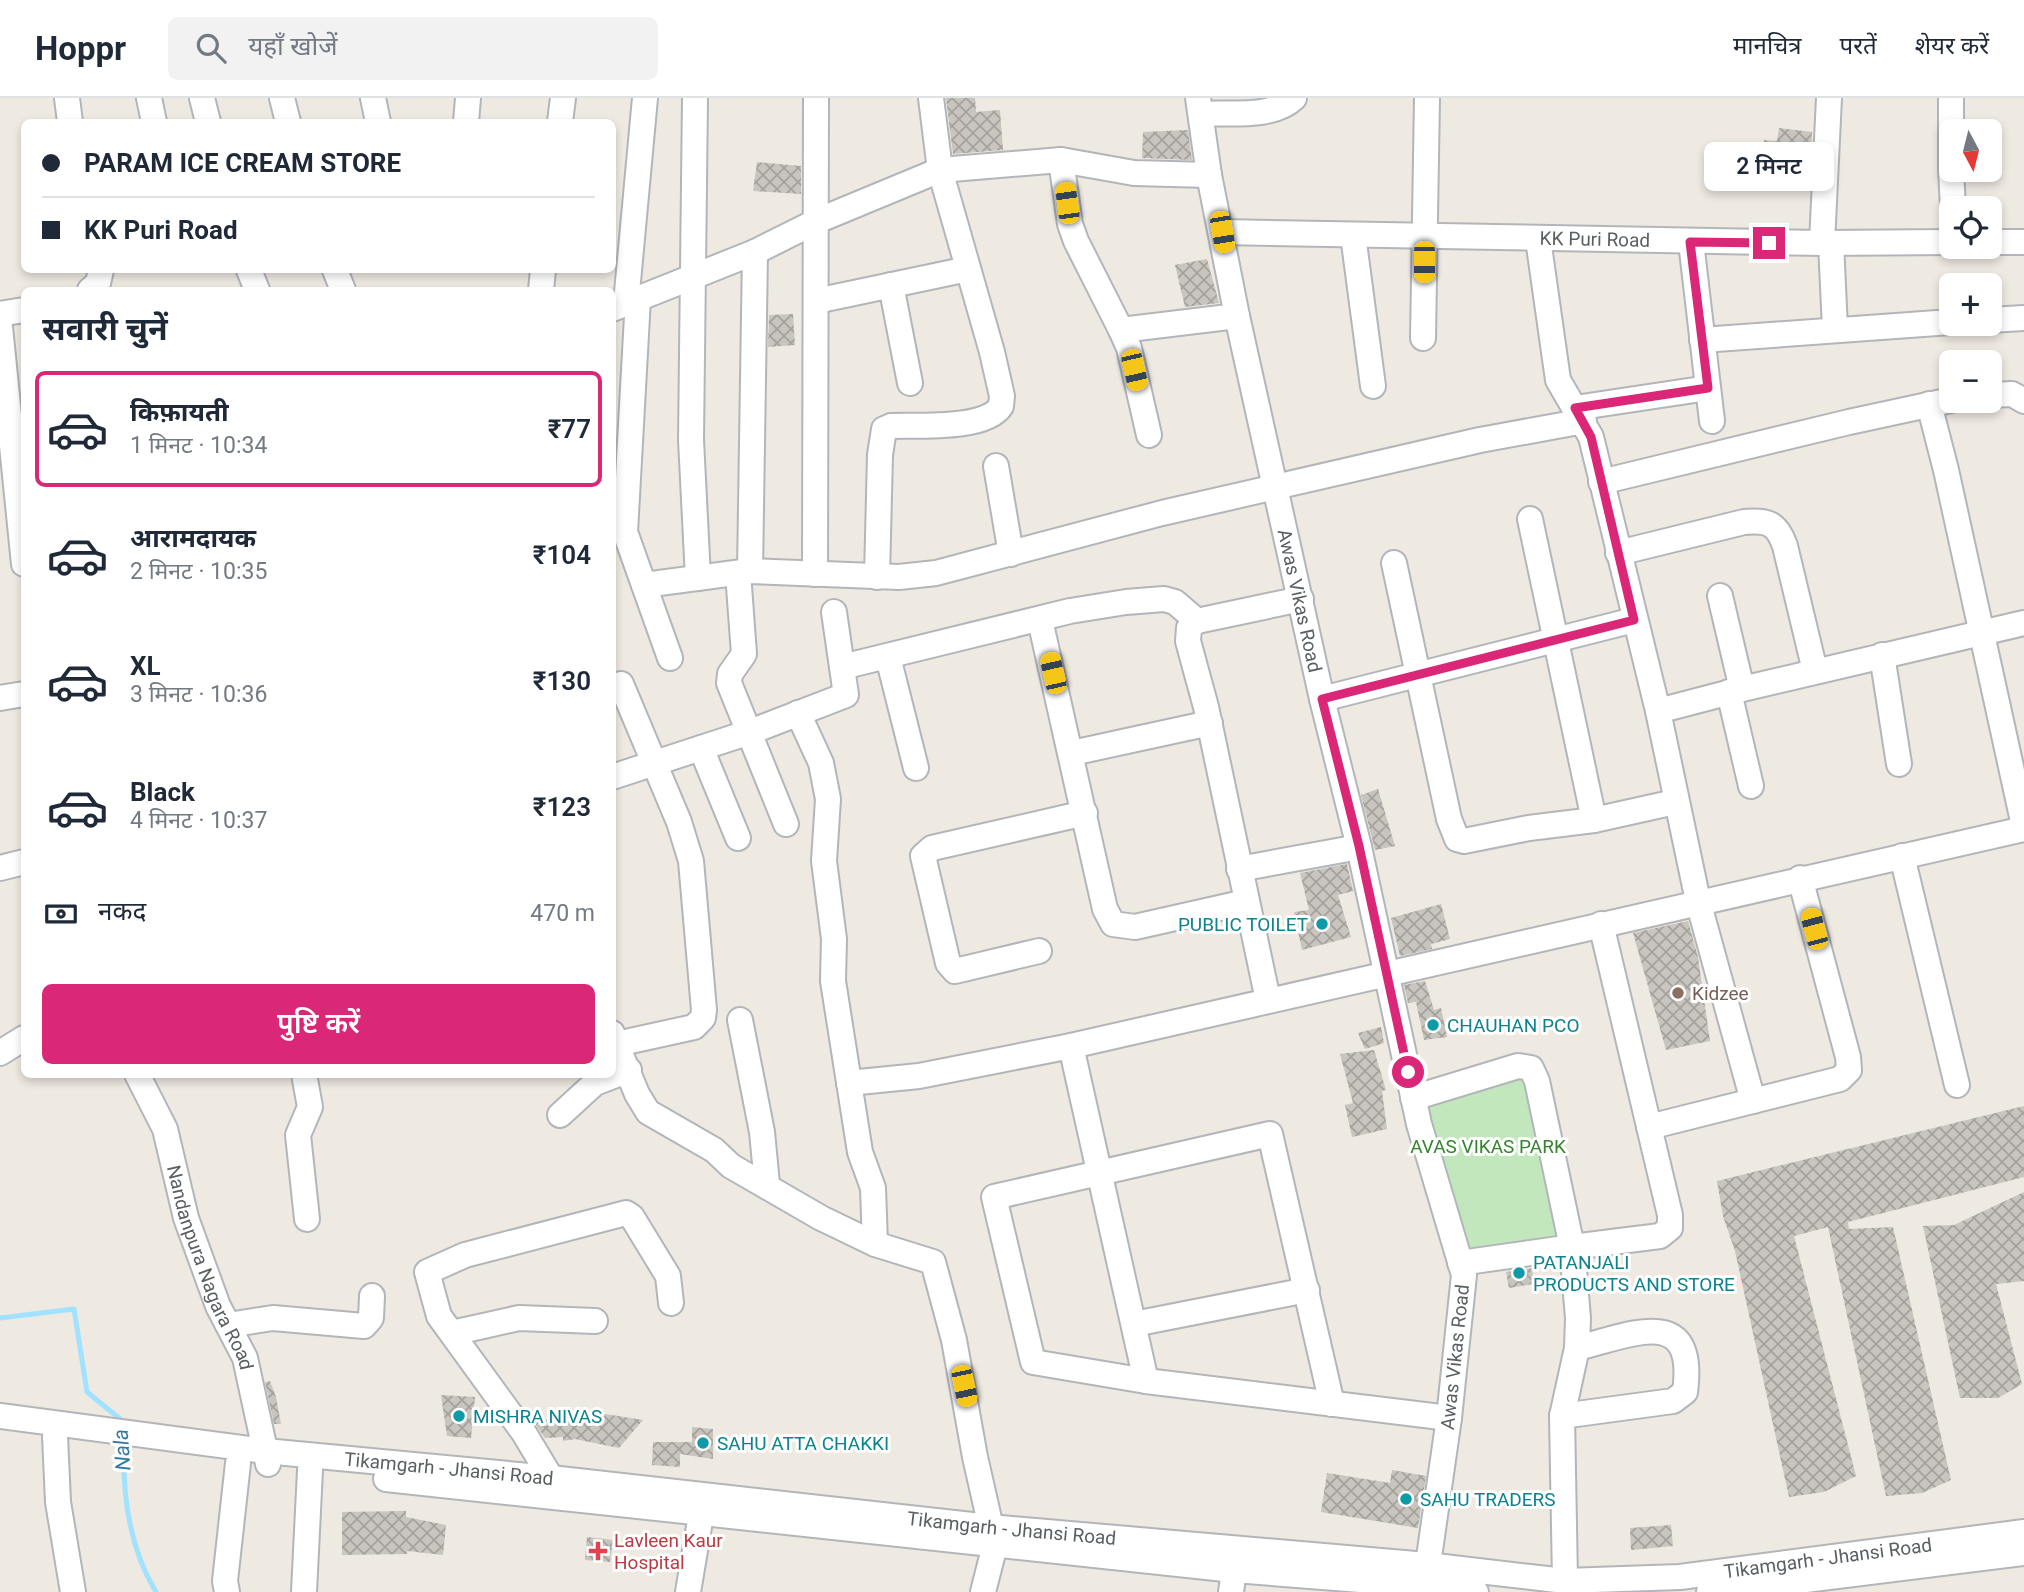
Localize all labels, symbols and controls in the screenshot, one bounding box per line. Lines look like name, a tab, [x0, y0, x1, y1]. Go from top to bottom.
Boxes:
search box	[168, 17, 658, 80]
text: Hoppr	[35, 29, 126, 68]
icon: search	[192, 29, 230, 67]
text: यहाँ खोजें	[248, 31, 338, 61]
text: मानचित्र	[1733, 32, 1802, 60]
text: परतें	[1840, 32, 1877, 60]
text: शेयर करें	[1915, 32, 1989, 60]
north arrow	[1939, 119, 2002, 182]
map controls	[1939, 119, 2002, 413]
callout: 2 मिनट	[1704, 142, 1834, 190]
text: PARAM ICE CREAM STORE	[84, 148, 401, 178]
text: 2 मिनट	[1736, 153, 1802, 180]
car	[1054, 181, 1081, 225]
button: locate	[1939, 196, 2002, 259]
car	[1209, 209, 1236, 255]
text: KK Puri Road	[84, 215, 238, 245]
street label: KK Puri Road	[1540, 226, 1650, 251]
route end	[1753, 227, 1785, 259]
car	[1414, 241, 1435, 283]
button: +	[1939, 273, 2002, 336]
text: सवारी चुनें	[42, 310, 168, 348]
car	[1120, 347, 1149, 393]
button: −	[1939, 350, 2002, 413]
text: किफ़ायती	[130, 397, 229, 427]
icon: car	[46, 398, 109, 461]
text: ₹77	[548, 414, 591, 444]
text: 1 मिनट · 10:34	[130, 432, 267, 459]
text: आरामदायक	[130, 523, 256, 553]
icon: car	[46, 524, 109, 587]
street label: Awas Vikas Road	[1273, 527, 1327, 674]
text: ₹104	[533, 540, 591, 570]
text: 2 मिनट · 10:35	[130, 558, 267, 585]
icon: car	[46, 650, 109, 713]
car	[1039, 650, 1068, 696]
text: XL	[130, 651, 161, 681]
text: ₹130	[533, 666, 591, 696]
text: 3 मिनट · 10:36	[130, 681, 267, 708]
icon: car	[46, 776, 109, 839]
text: Black	[130, 777, 195, 807]
text: ₹123	[533, 792, 591, 822]
text: 4 मिनट · 10:37	[130, 807, 267, 834]
icon: cash	[42, 895, 80, 933]
text: नकद	[98, 896, 146, 926]
text: 470 m	[530, 900, 595, 927]
car	[1799, 906, 1830, 952]
place label: PUBLIC TOILET	[1178, 913, 1308, 936]
marker: PUBLIC TOILET	[1314, 916, 1330, 932]
place label: Kidzee	[1692, 982, 1749, 1005]
button: पुष्टि करें	[42, 984, 595, 1064]
marker: Kidzee	[1670, 985, 1686, 1001]
place label: CHAUHAN PCO	[1447, 1014, 1579, 1037]
marker: CHAUHAN PCO	[1425, 1017, 1441, 1033]
route start	[1392, 1056, 1424, 1088]
park label: AVAS VIKAS PARK	[1410, 1135, 1566, 1158]
street label: Nandanpura Nagara Road	[162, 1163, 259, 1372]
place label: PATANJALI PRODUCTS AND STORE	[1533, 1251, 1735, 1296]
marker: PATANJALI PRODUCTS AND STORE	[1511, 1265, 1527, 1281]
street label: Awas Vikas Road	[1436, 1283, 1474, 1431]
car	[950, 1363, 979, 1409]
place label: MISHRA NIVAS	[473, 1405, 602, 1428]
marker: MISHRA NIVAS	[451, 1408, 467, 1424]
water label: Nala	[109, 1428, 135, 1472]
place label: SAHU ATTA CHAKKI	[717, 1432, 889, 1455]
marker: SAHU ATTA CHAKKI	[695, 1435, 711, 1451]
street label: Tikamgarh - Jhansi Road	[343, 1447, 554, 1490]
place label: SAHU TRADERS	[1420, 1488, 1556, 1511]
marker: SAHU TRADERS	[1398, 1491, 1414, 1507]
street label: Tikamgarh - Jhansi Road	[906, 1506, 1117, 1549]
place label: Lavleen Kaur Hospital	[614, 1529, 723, 1574]
street label: Tikamgarh - Jhansi Road	[1722, 1533, 1933, 1583]
marker: Lavleen Kaur Hospital	[588, 1541, 608, 1561]

